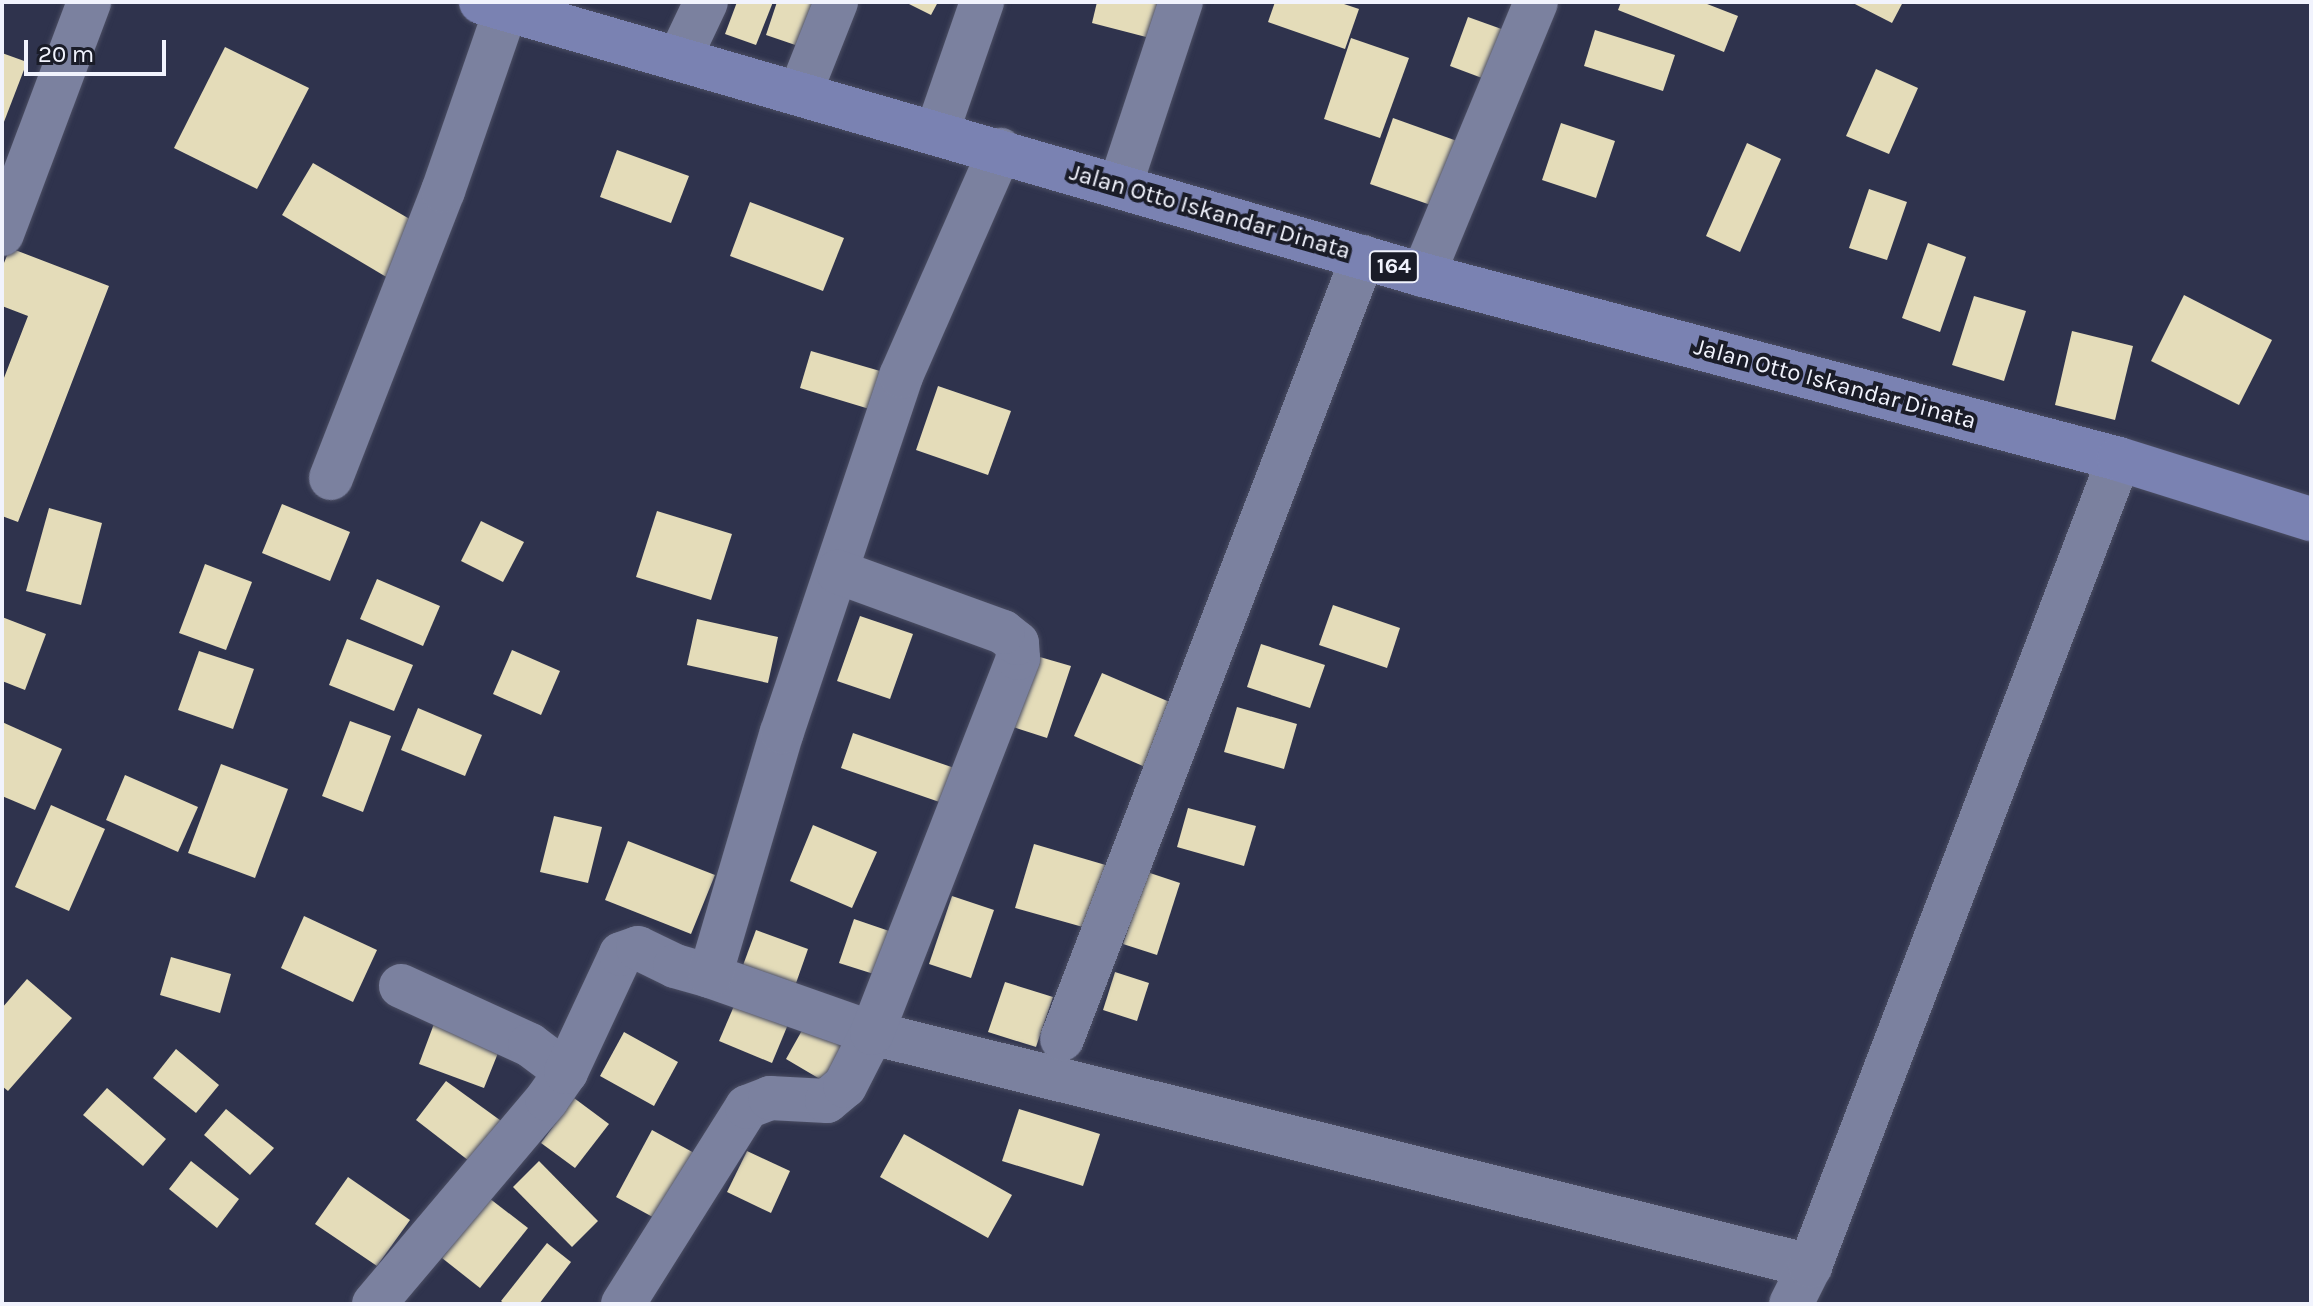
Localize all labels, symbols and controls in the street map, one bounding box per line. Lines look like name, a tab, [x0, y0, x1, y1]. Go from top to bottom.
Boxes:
scale bar	[28, 24, 170, 74]
text: 20 m	[38, 40, 94, 68]
street label: Jalan Otto Iskandar Dinata	[1066, 158, 1354, 266]
road number: 164	[1368, 249, 1420, 285]
street label: Jalan Otto Iskandar Dinata	[1691, 332, 1979, 436]

